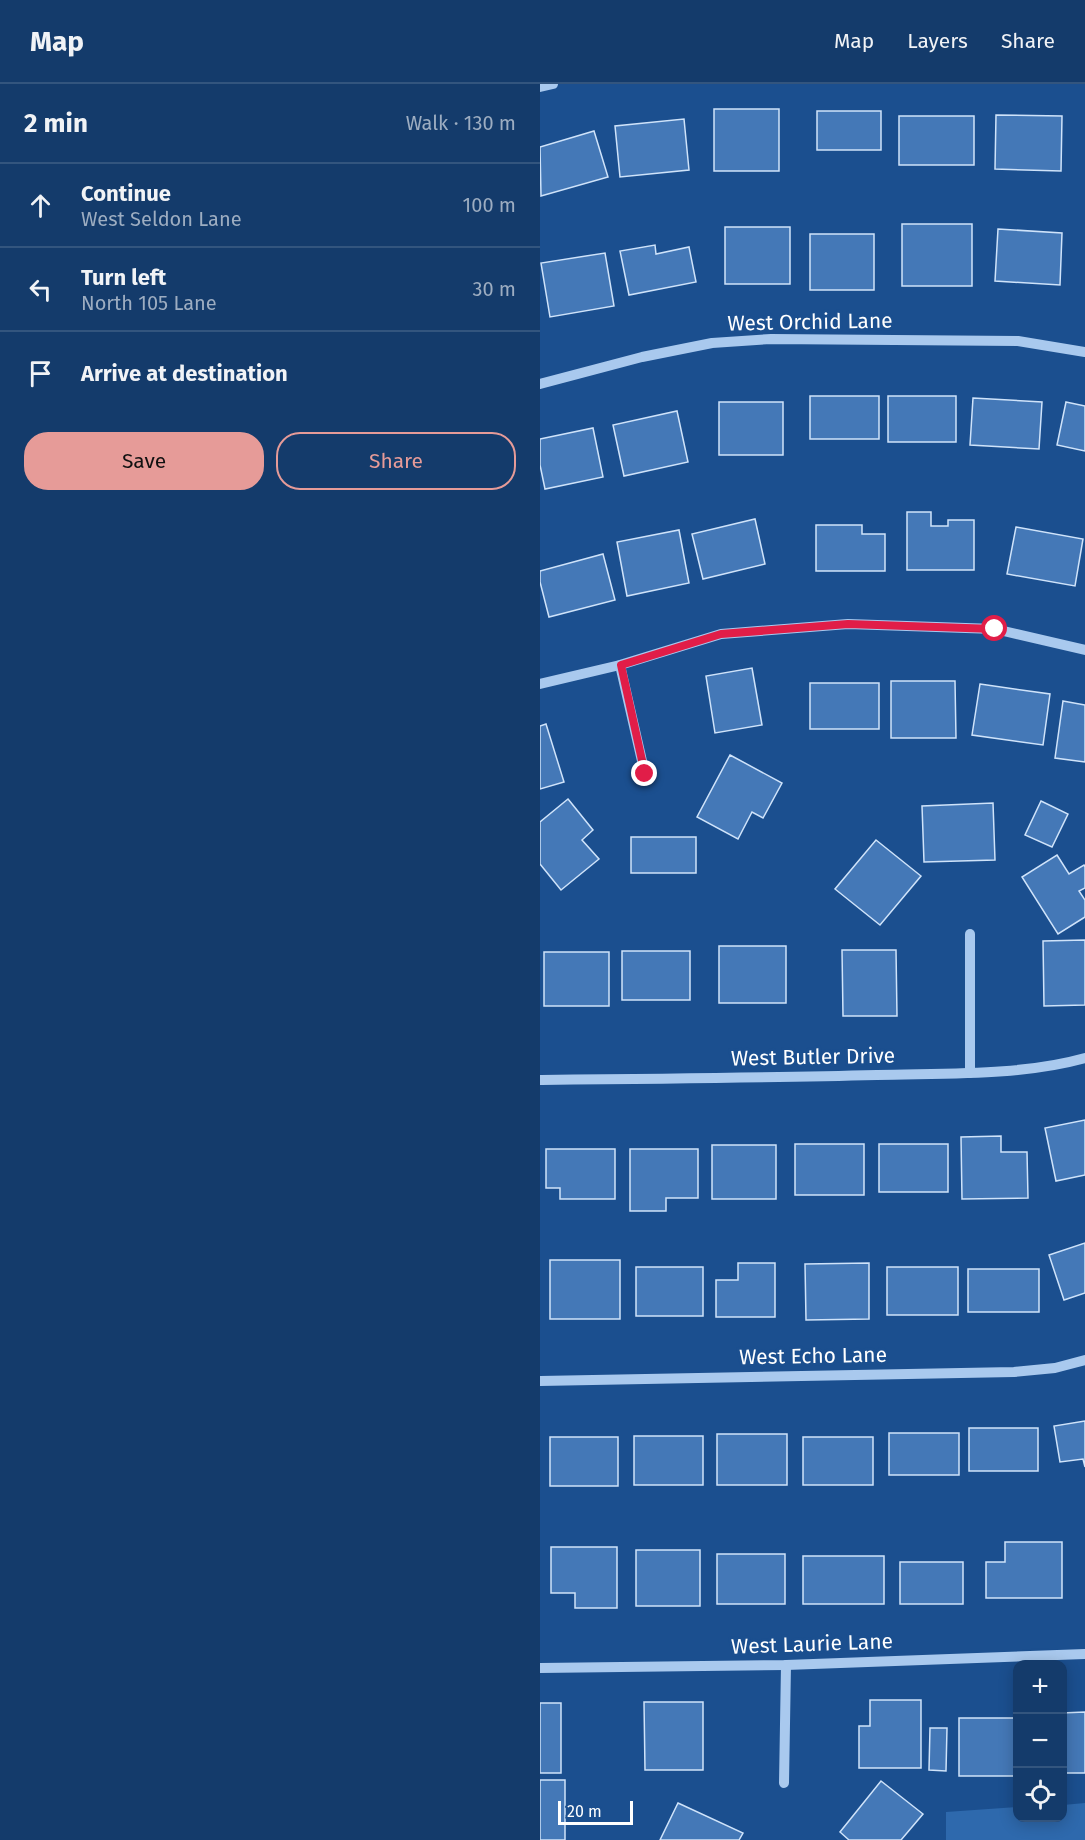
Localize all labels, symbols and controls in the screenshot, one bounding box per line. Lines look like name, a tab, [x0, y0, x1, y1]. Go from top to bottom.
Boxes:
text: Map	[30, 25, 84, 58]
text: Map	[834, 28, 874, 54]
text: Layers	[907, 28, 968, 54]
text: Share	[1001, 28, 1055, 54]
text: 2 min	[24, 108, 88, 139]
text: Walk · 130 m	[406, 111, 516, 135]
text: Continue	[81, 180, 171, 207]
icon: ahead	[24, 189, 57, 222]
text: 100 m	[463, 193, 516, 217]
text: West Seldon Lane	[81, 207, 242, 231]
text: Turn left	[81, 264, 166, 291]
icon: left	[24, 273, 57, 306]
text: 30 m	[472, 277, 516, 301]
text: North 105 Lane	[81, 291, 217, 315]
street label: West Orchid Lane	[727, 308, 893, 336]
icon: arrive	[24, 357, 57, 390]
text: Arrive at destination	[81, 360, 288, 387]
button: Save	[24, 432, 264, 490]
button: Share	[276, 432, 516, 490]
route start	[981, 615, 1007, 641]
route end	[631, 760, 657, 786]
street label: West Butler Drive	[731, 1043, 895, 1071]
street label: West Echo Lane	[739, 1342, 887, 1370]
street label: West Laurie Lane	[731, 1628, 893, 1660]
map controls	[1013, 1660, 1067, 1822]
button: +	[1013, 1660, 1067, 1714]
button: −	[1013, 1714, 1067, 1768]
button: locate	[1013, 1768, 1067, 1822]
scale bar	[558, 1798, 633, 1826]
text: 20 m	[567, 1802, 602, 1821]

